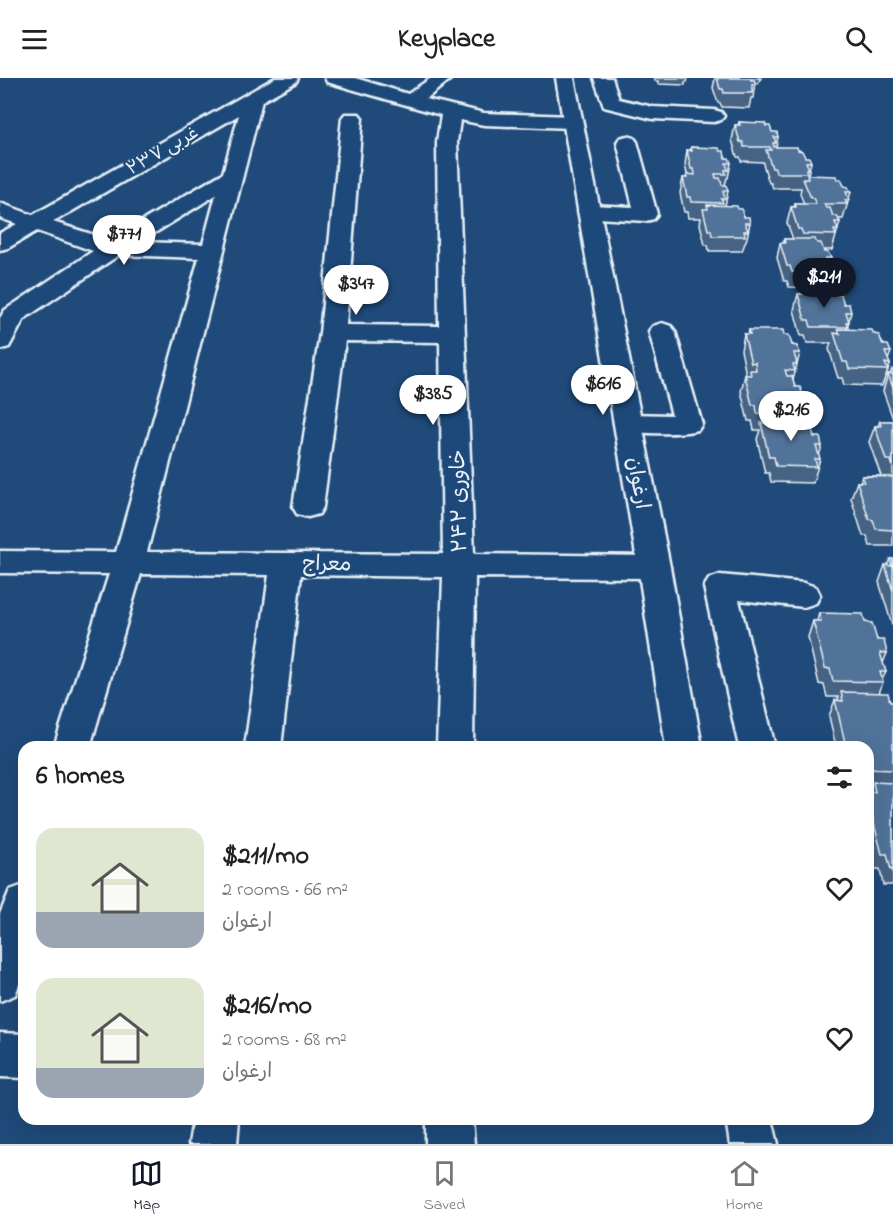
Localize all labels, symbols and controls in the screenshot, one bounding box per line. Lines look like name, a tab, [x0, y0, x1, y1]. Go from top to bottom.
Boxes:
text: Keyplace	[398, 20, 495, 59]
icon: menu	[18, 23, 51, 56]
icon: search	[842, 23, 875, 56]
street label: ۲۳۷ غربی	[122, 121, 204, 183]
pin: $771	[88, 215, 160, 266]
text: $771	[107, 220, 141, 249]
pin: $211	[788, 258, 860, 309]
text: $211	[807, 263, 841, 292]
pin: $347	[320, 265, 392, 316]
text: $347	[338, 270, 374, 299]
pin: $616	[567, 365, 639, 416]
text: $616	[585, 370, 621, 399]
pin: $385	[397, 375, 469, 426]
text: $385	[413, 380, 453, 409]
pin: $216	[755, 391, 827, 442]
text: $216	[772, 396, 810, 425]
street label: ۲۴۲ خاوری	[444, 449, 476, 553]
street label: ارغوان	[618, 455, 656, 512]
street label: معراج	[302, 550, 352, 580]
text: 6 homes	[36, 758, 125, 796]
icon: filters	[823, 761, 856, 794]
text: $211/mo	[222, 838, 309, 876]
icon: home	[84, 852, 156, 924]
icon: heart	[823, 872, 856, 905]
text: 2 rooms · 66 m²	[222, 876, 348, 905]
text: ارغوان	[222, 908, 272, 937]
text: $216/mo	[222, 988, 312, 1026]
icon: home	[84, 1002, 156, 1074]
icon: heart	[823, 1022, 856, 1055]
text: 2 rooms · 68 m²	[222, 1026, 347, 1055]
text: ارغوان	[222, 1058, 272, 1087]
tab: Map	[130, 1157, 163, 1217]
tab: Saved	[424, 1157, 465, 1217]
tab: Home	[726, 1157, 763, 1217]

